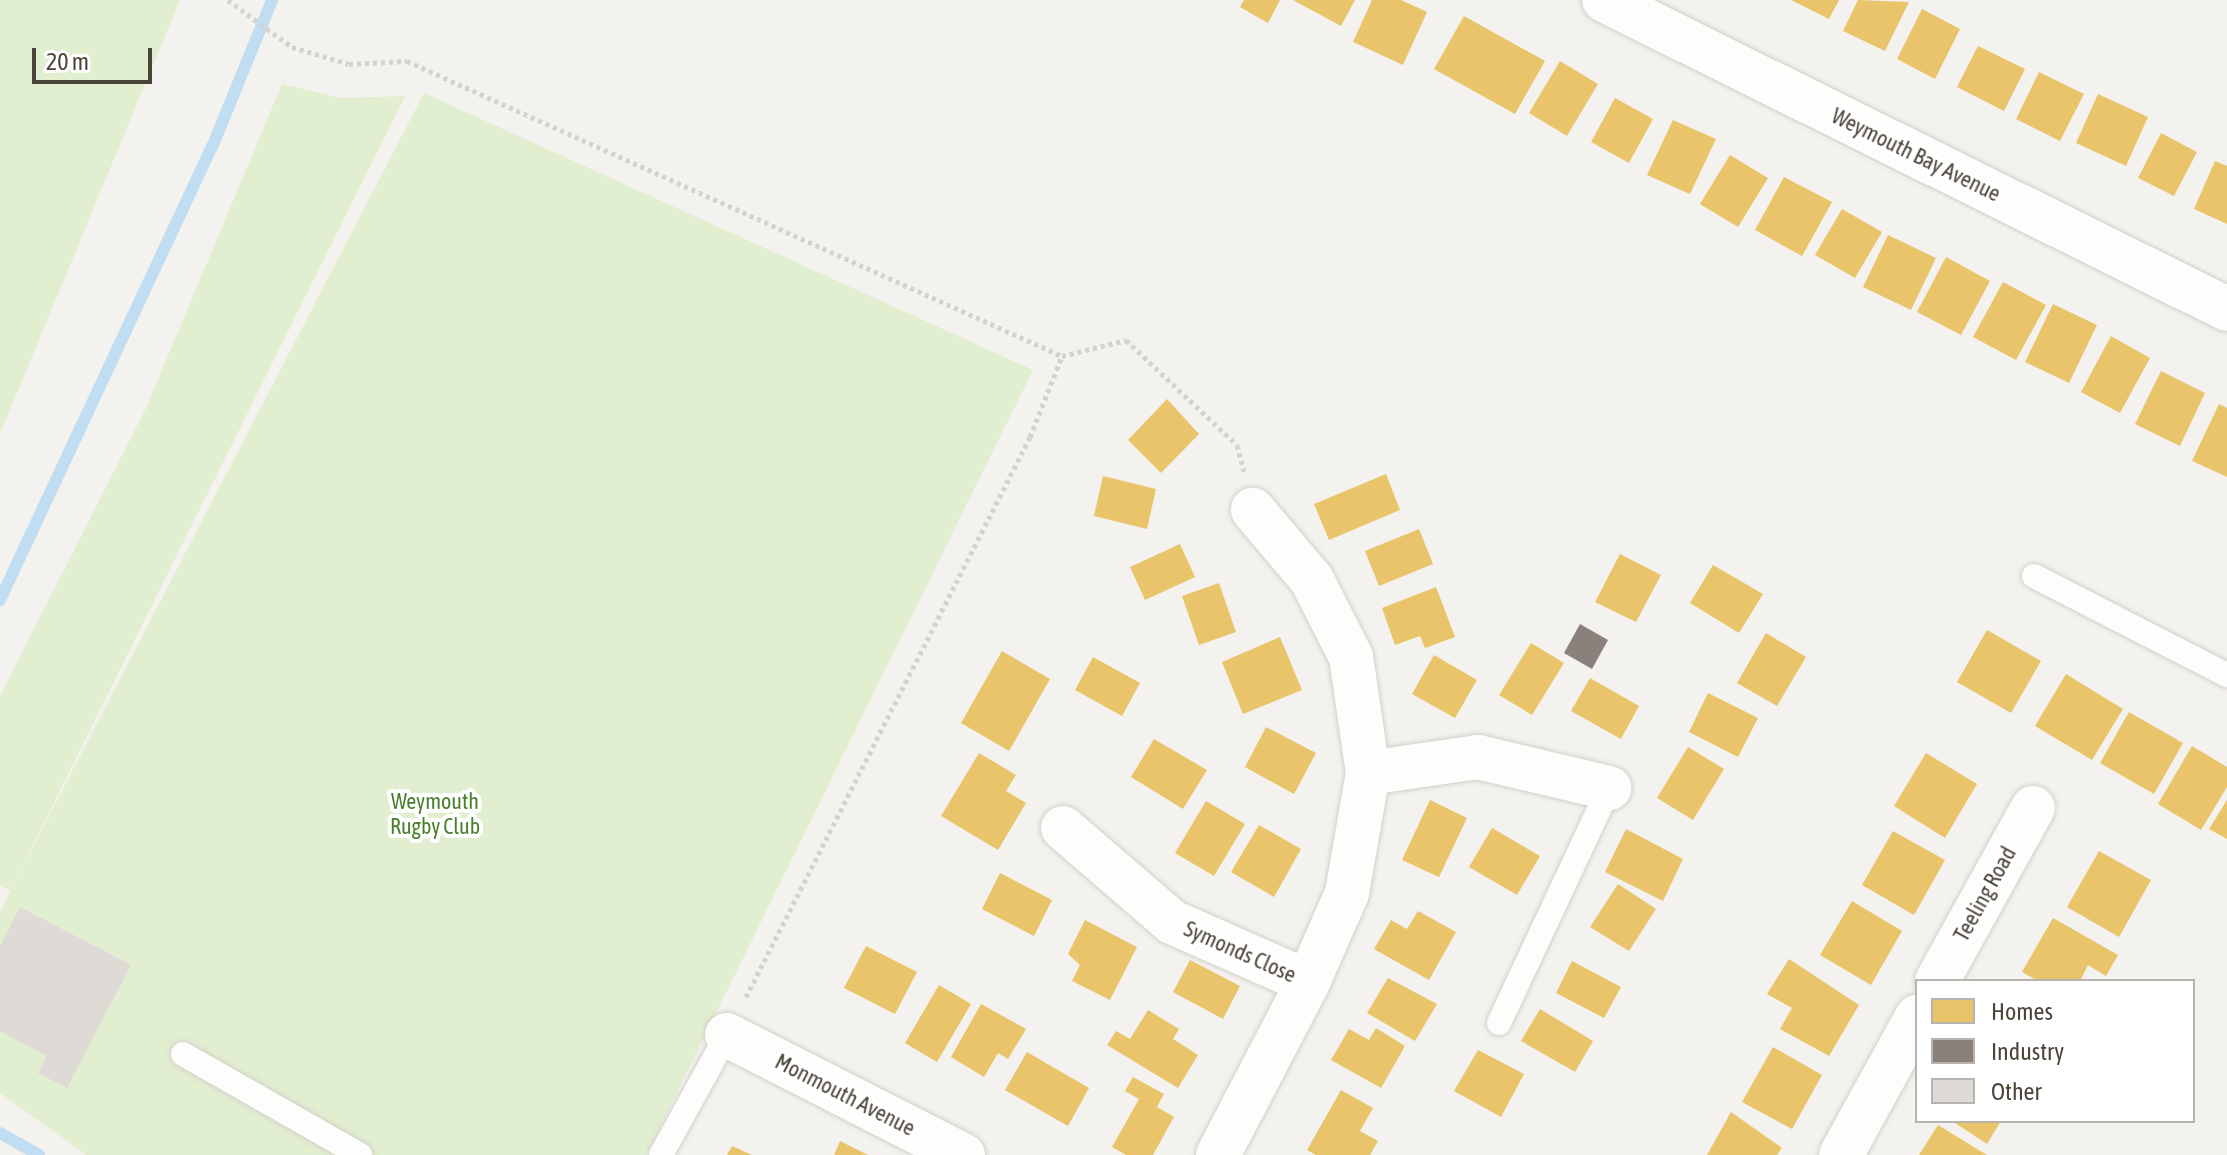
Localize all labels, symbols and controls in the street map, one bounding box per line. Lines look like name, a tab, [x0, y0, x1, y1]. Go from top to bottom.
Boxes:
scale bar	[36, 32, 156, 82]
text: 20 m	[46, 48, 89, 75]
street label: Weymouth Bay Avenue	[1827, 103, 2005, 207]
park label: Weymouth Rugby Club	[390, 788, 480, 840]
street label: Teeling Road	[1948, 842, 2022, 946]
street label: Symonds Close	[1180, 916, 1300, 988]
legend	[1915, 979, 2195, 1123]
text: Homes	[1991, 998, 2053, 1025]
text: Industry	[1991, 1038, 2064, 1065]
street label: Monmouth Avenue	[771, 1048, 919, 1142]
text: Other	[1991, 1078, 2042, 1105]

